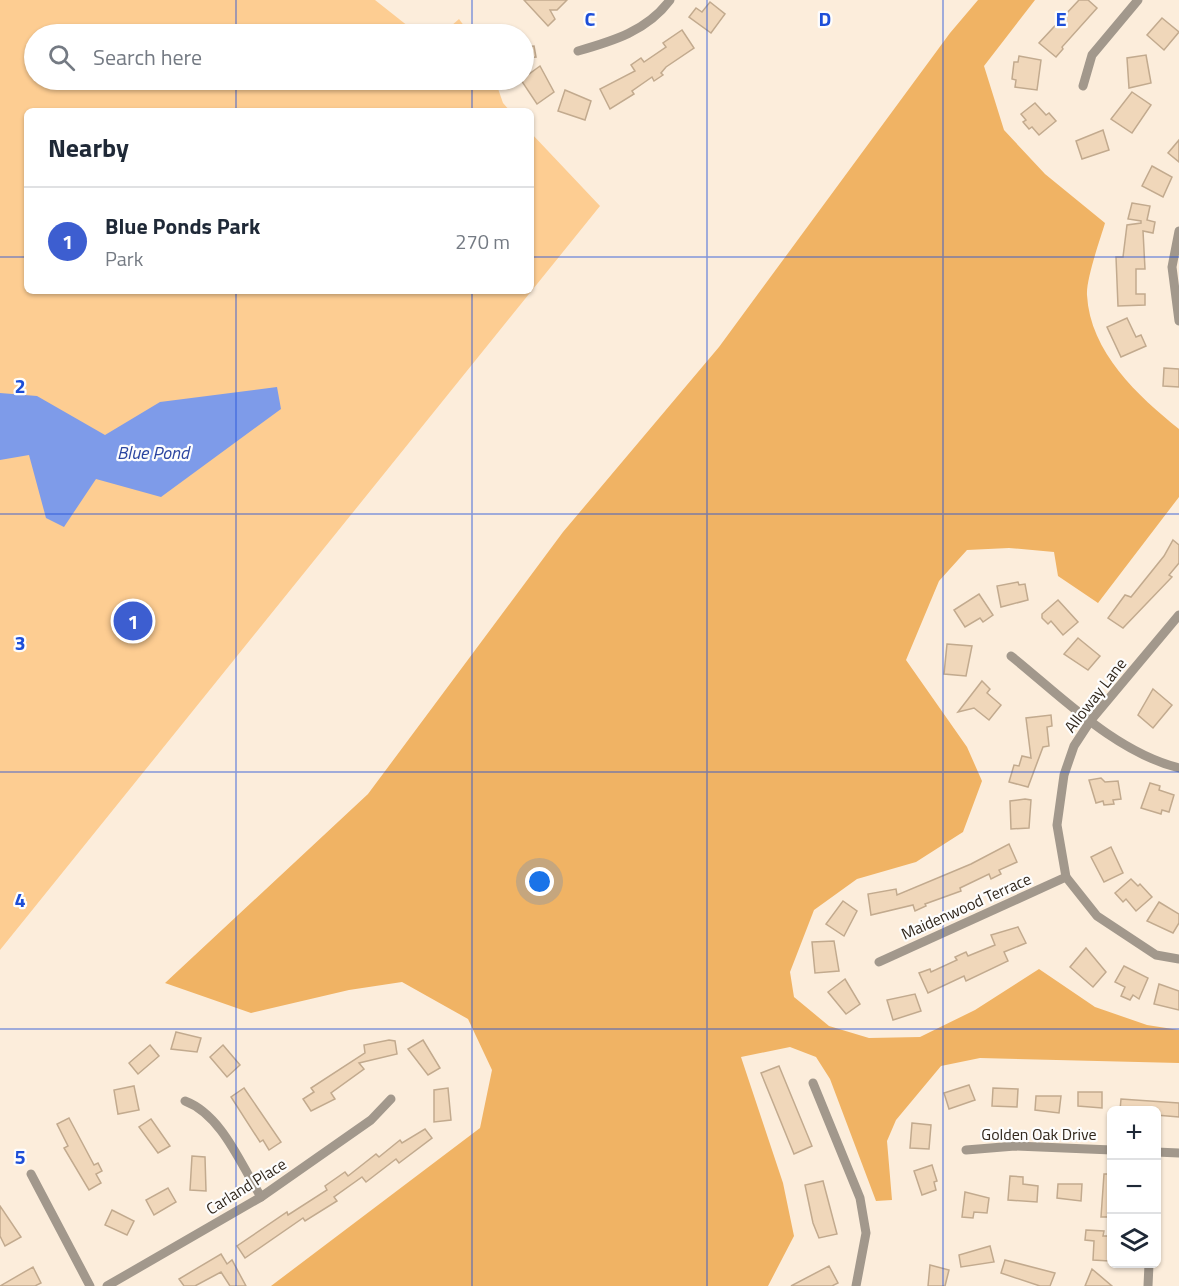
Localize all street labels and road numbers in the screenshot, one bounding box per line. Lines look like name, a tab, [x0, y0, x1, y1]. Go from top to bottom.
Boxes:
street label: Alloway Lane	[1058, 653, 1132, 737]
street label: Maidenwood Terrace	[897, 867, 1035, 945]
street label: Golden Oak Drive	[981, 1122, 1097, 1146]
street label: Carland Place	[201, 1152, 291, 1220]

